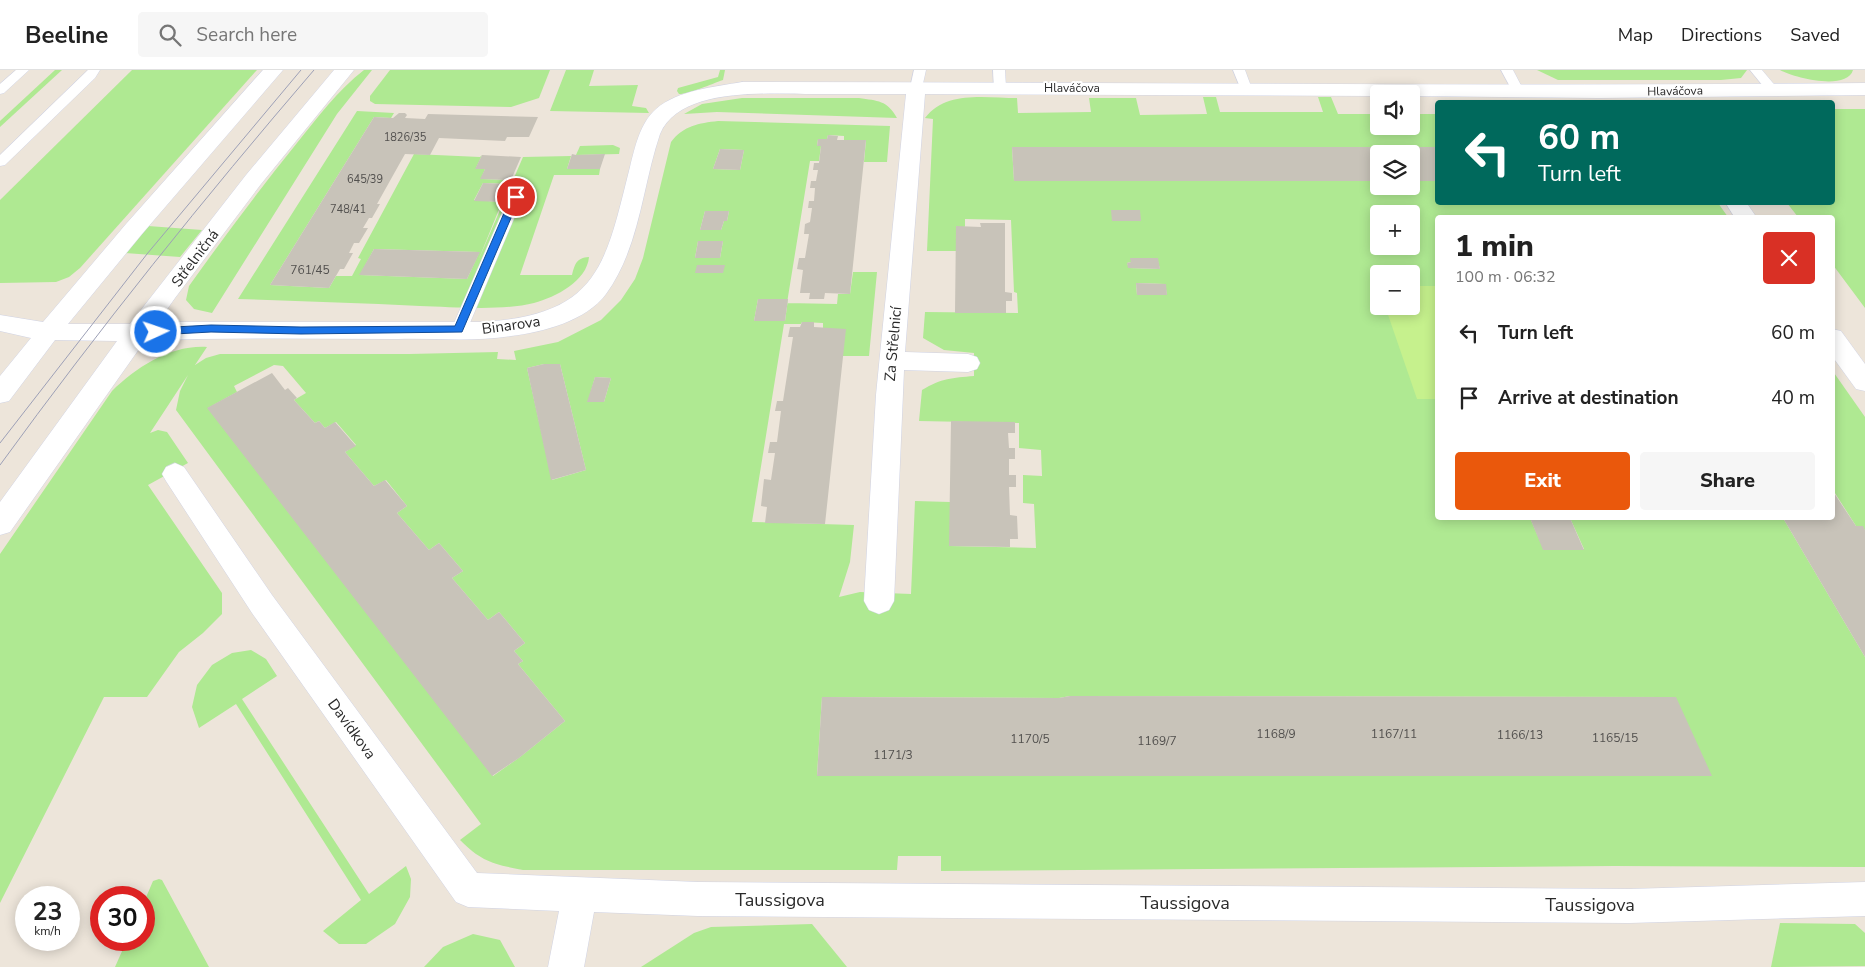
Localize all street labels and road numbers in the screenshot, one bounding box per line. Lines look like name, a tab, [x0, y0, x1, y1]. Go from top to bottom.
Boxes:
street label: Hlaváčova	[1044, 80, 1100, 96]
street label: Hlaváčova	[1647, 83, 1703, 99]
street label: Střelničná	[167, 225, 223, 291]
street label: Za Střelnicí	[880, 304, 906, 382]
street label: Binarova	[480, 311, 542, 339]
street label: Davídkova	[323, 695, 381, 763]
street label: Taussigova	[735, 888, 825, 912]
street label: Taussigova	[1140, 891, 1230, 915]
street label: Taussigova	[1545, 893, 1635, 917]

